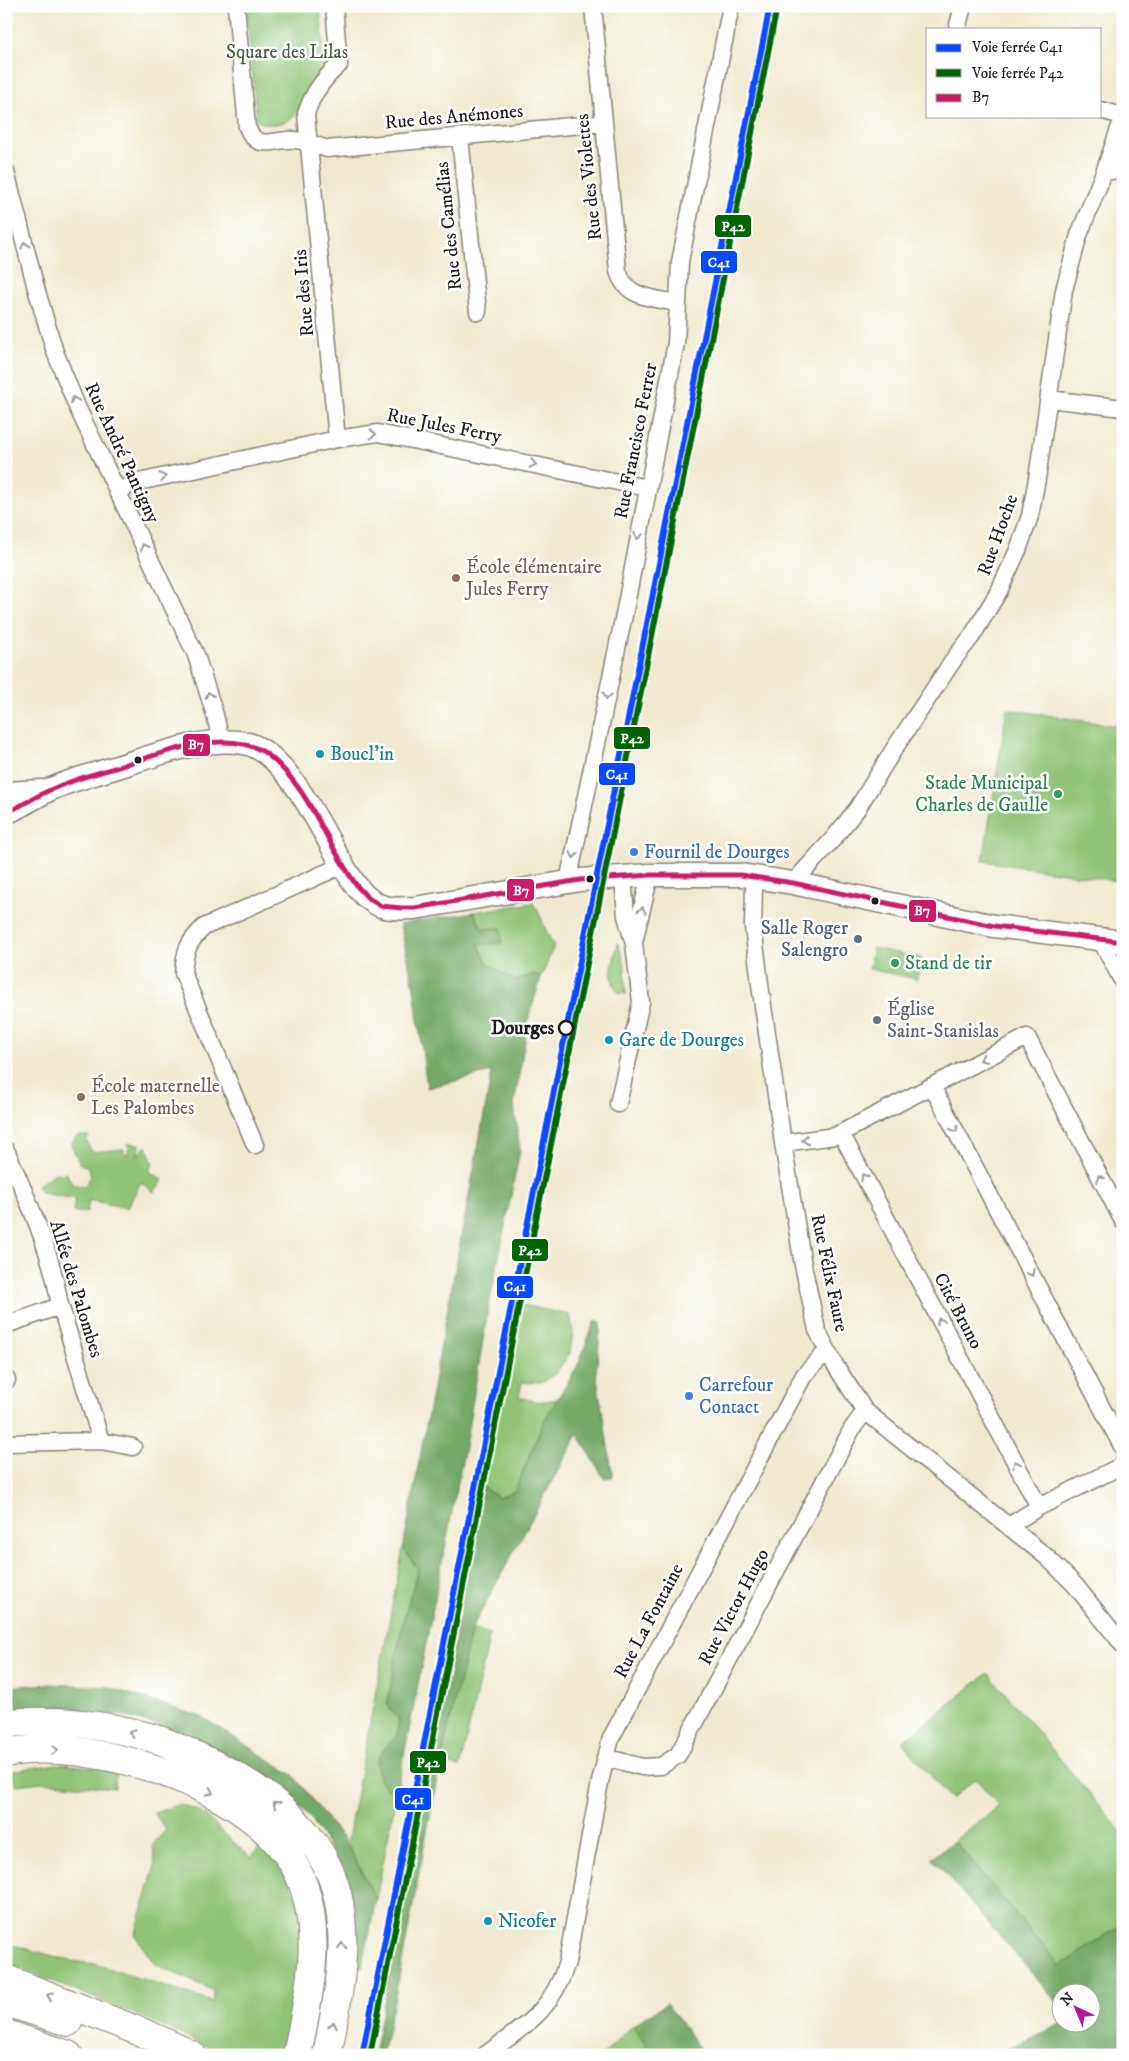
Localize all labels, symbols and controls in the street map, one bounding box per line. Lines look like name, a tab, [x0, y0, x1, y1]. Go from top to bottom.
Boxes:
legend	[926, 28, 1102, 118]
text: Voie ferrée C41	[971, 38, 1063, 57]
park label: Square des Lilas	[226, 41, 348, 65]
text: Voie ferrée P42	[971, 64, 1064, 83]
text: B7	[972, 88, 989, 107]
street label: Rue des Anémones	[384, 99, 524, 135]
street label: Rue des Violettes	[571, 112, 607, 242]
street label: Rue des Camélias	[431, 160, 467, 292]
line badge: P42	[714, 214, 752, 238]
text: P42	[721, 218, 746, 236]
one-way arrow	[20, 241, 31, 250]
street label: Rue des Iris	[289, 248, 319, 338]
line badge: C41	[700, 250, 738, 274]
text: C41	[708, 254, 730, 272]
street label: Rue Francisco Ferrer	[610, 361, 662, 521]
street label: Rue André Pantigny	[79, 379, 165, 528]
one-way arrow	[70, 396, 81, 405]
street label: Rue Jules Ferry	[385, 404, 504, 449]
one-way arrow	[370, 429, 378, 439]
one-way arrow	[528, 458, 537, 469]
one-way arrow	[158, 472, 167, 483]
street label: Rue Hoche	[973, 491, 1023, 579]
one-way arrow	[634, 532, 644, 541]
one-way arrow	[139, 543, 150, 552]
place label: École élémentaire Jules Ferry	[464, 555, 602, 601]
marker: École élémentaire Jules Ferry	[450, 572, 462, 584]
one-way arrow	[602, 691, 613, 700]
one-way arrow	[205, 692, 215, 700]
line badge: P42	[613, 726, 651, 750]
text: P42	[620, 730, 645, 748]
line badge: B7	[182, 733, 211, 757]
text: B7	[188, 736, 204, 754]
place label: Boucl'in	[330, 743, 394, 766]
marker: Boucl'in	[314, 748, 326, 760]
unlabelled marker	[133, 755, 143, 765]
line badge: C41	[598, 762, 636, 786]
text: C41	[606, 766, 628, 784]
place label: Stade Municipal Charles de Gaulle	[915, 772, 1048, 817]
marker: Stade Municipal Charles de Gaulle	[1052, 788, 1064, 800]
place label: Fournil de Dourges	[644, 841, 790, 864]
marker: Fournil de Dourges	[628, 846, 640, 858]
one-way arrow	[569, 850, 580, 859]
unlabelled marker	[585, 874, 595, 884]
line badge: B7	[506, 878, 535, 902]
text: B7	[513, 882, 529, 900]
unlabelled marker	[870, 896, 880, 906]
line badge: B7	[908, 899, 937, 923]
text: B7	[914, 902, 930, 920]
one-way arrow	[636, 905, 646, 914]
place label: Salle Roger Salengro	[761, 917, 848, 962]
marker: Salle Roger Salengro	[852, 933, 864, 945]
place label: Stand de tir	[905, 952, 992, 975]
marker: Stand de tir	[889, 957, 901, 969]
place label: Église Saint-Stanislas	[887, 997, 999, 1043]
marker: Église Saint-Stanislas	[871, 1014, 883, 1026]
place label: Dourges	[491, 1017, 555, 1040]
marker: Dourges	[558, 1020, 574, 1036]
place label: Gare de Dourges	[619, 1029, 744, 1052]
marker: Gare de Dourges	[603, 1034, 615, 1046]
one-way arrow	[980, 1053, 989, 1063]
place label: École maternelle Les Palombes	[91, 1074, 220, 1120]
marker: École maternelle Les Palombes	[75, 1091, 87, 1103]
one-way arrow	[949, 1124, 959, 1133]
one-way arrow	[801, 1134, 809, 1145]
one-way arrow	[860, 1173, 870, 1182]
one-way arrow	[1096, 1174, 1106, 1183]
street label: Rue Félix Faure	[805, 1212, 853, 1334]
street label: Allée des Palombes	[44, 1218, 108, 1360]
line badge: P42	[511, 1238, 549, 1262]
text: P42	[518, 1242, 543, 1260]
one-way arrow	[1024, 1267, 1034, 1276]
street label: Cité Bruno	[928, 1269, 988, 1353]
line badge: C41	[496, 1275, 534, 1299]
text: C41	[504, 1278, 526, 1296]
one-way arrow	[936, 1317, 946, 1326]
place label: Carrefour Contact	[699, 1374, 773, 1419]
marker: Carrefour Contact	[683, 1390, 695, 1402]
one-way arrow	[1012, 1461, 1022, 1470]
street label: Rue Victor Hugo	[694, 1545, 774, 1669]
street label: Rue La Fontaine	[609, 1560, 689, 1682]
one-way arrow	[127, 1728, 136, 1739]
one-way arrow	[51, 1745, 59, 1756]
line badge: P42	[409, 1750, 447, 1774]
text: P42	[416, 1754, 441, 1772]
one-way arrow	[205, 1786, 214, 1796]
line badge: C41	[394, 1787, 432, 1811]
text: C41	[402, 1791, 424, 1809]
one-way arrow	[273, 1802, 282, 1810]
place label: Nicofer	[498, 1910, 556, 1933]
marker: Nicofer	[482, 1915, 494, 1927]
one-way arrow	[336, 1942, 347, 1950]
north arrow	[1052, 1984, 1102, 2034]
text: N	[1057, 1989, 1078, 2010]
one-way arrow	[46, 1992, 54, 2002]
one-way arrow	[327, 2020, 337, 2029]

